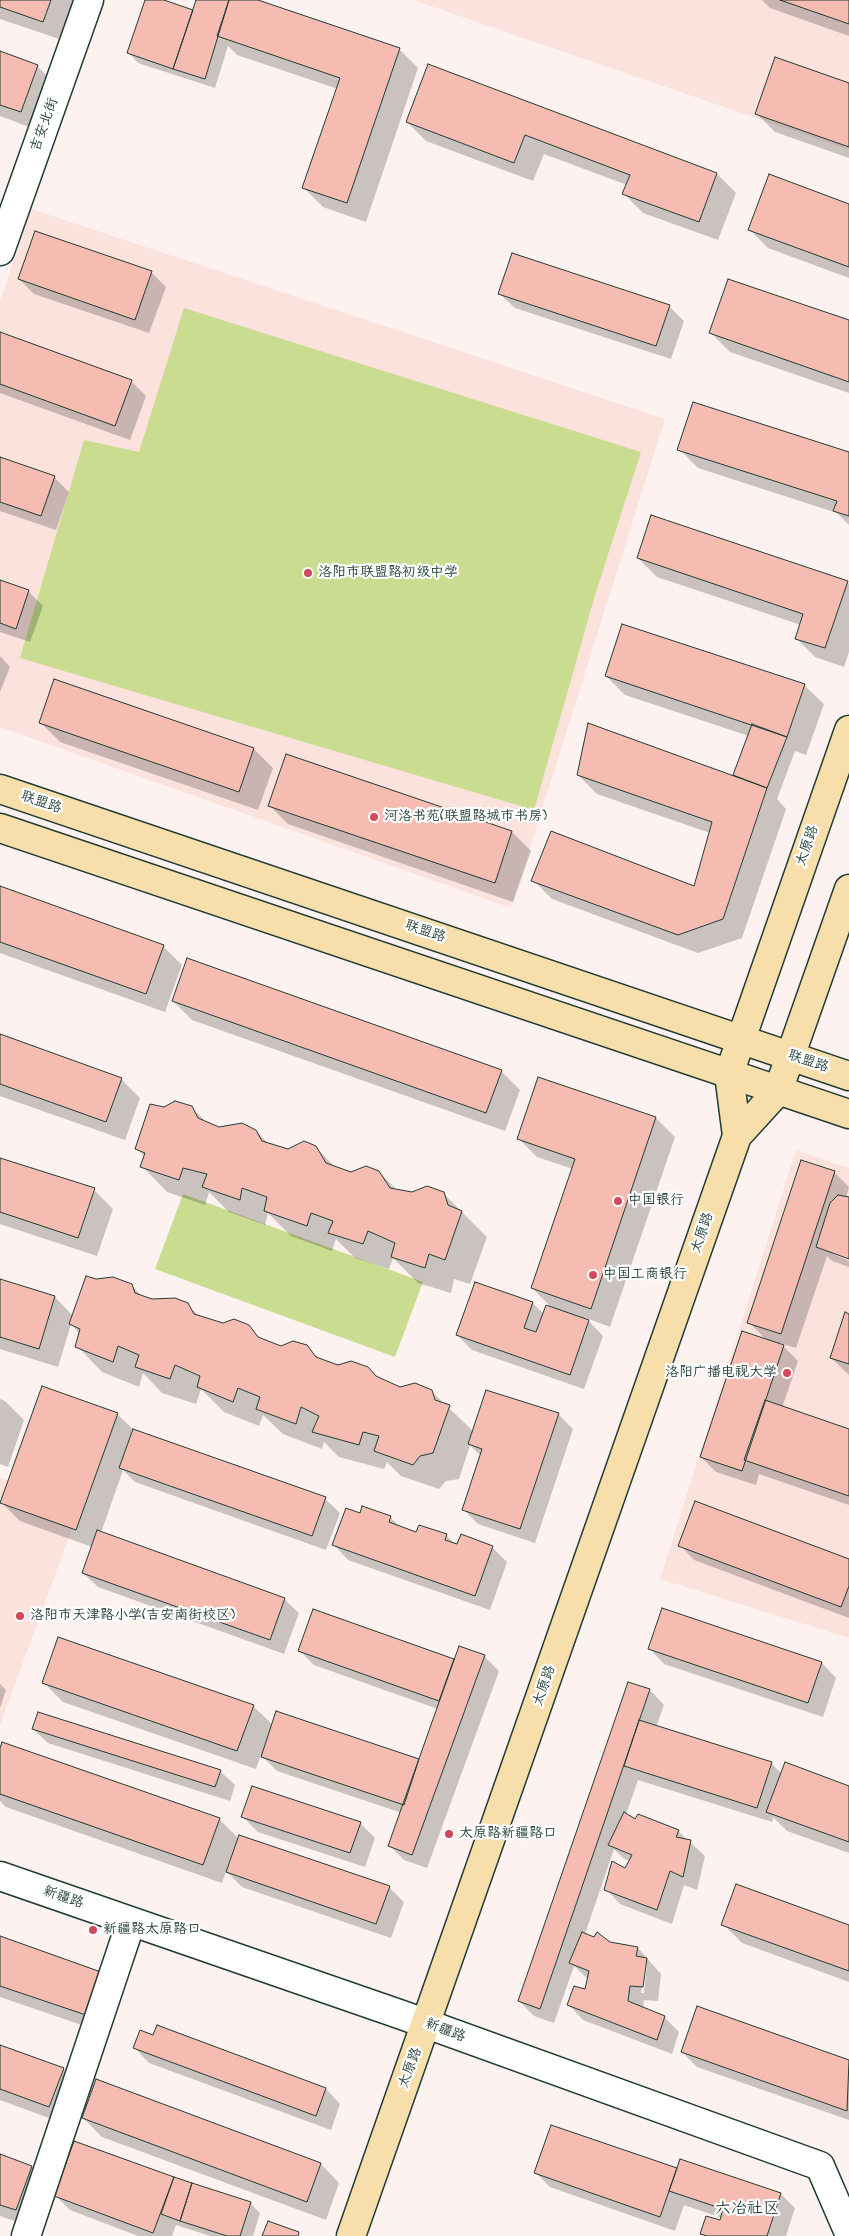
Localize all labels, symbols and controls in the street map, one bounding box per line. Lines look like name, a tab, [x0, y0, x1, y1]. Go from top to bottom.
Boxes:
street label: 吉安北街	[28, 96, 62, 154]
place label: 洛阳市联盟路初级中学	[318, 565, 458, 581]
marker: 洛阳市联盟路初级中学	[302, 567, 314, 579]
street label: 联盟路	[18, 788, 64, 818]
place label: 河洛书苑(联盟路城市书房)	[384, 809, 547, 825]
marker: 河洛书苑(联盟路城市书房)	[368, 811, 380, 823]
street label: 太原路	[793, 823, 823, 869]
street label: 联盟路	[402, 917, 448, 947]
street label: 联盟路	[785, 1047, 831, 1077]
place label: 中国银行	[628, 1193, 684, 1209]
marker: 中国银行	[612, 1195, 624, 1207]
street label: 太原路	[688, 1210, 718, 1256]
place label: 中国工商银行	[603, 1267, 687, 1283]
marker: 中国工商银行	[587, 1269, 599, 1281]
place label: 洛阳广播电视大学	[665, 1365, 777, 1381]
marker: 洛阳广播电视大学	[781, 1367, 793, 1379]
place label: 洛阳市天津路小学(吉安南街校区)	[30, 1608, 235, 1624]
marker: 洛阳市天津路小学(吉安南街校区)	[14, 1610, 26, 1622]
street label: 太原路	[530, 1663, 560, 1709]
place label: 太原路新疆路口	[459, 1826, 557, 1842]
marker: 太原路新疆路口	[443, 1828, 455, 1840]
street label: 新疆路	[40, 1883, 86, 1913]
place label: 新疆路太原路口	[103, 1922, 201, 1938]
marker: 新疆路太原路口	[87, 1924, 99, 1936]
street label: 新疆路	[422, 2016, 468, 2046]
street label: 太原路	[396, 2045, 426, 2091]
district label: 六冶社区	[715, 2200, 779, 2220]

